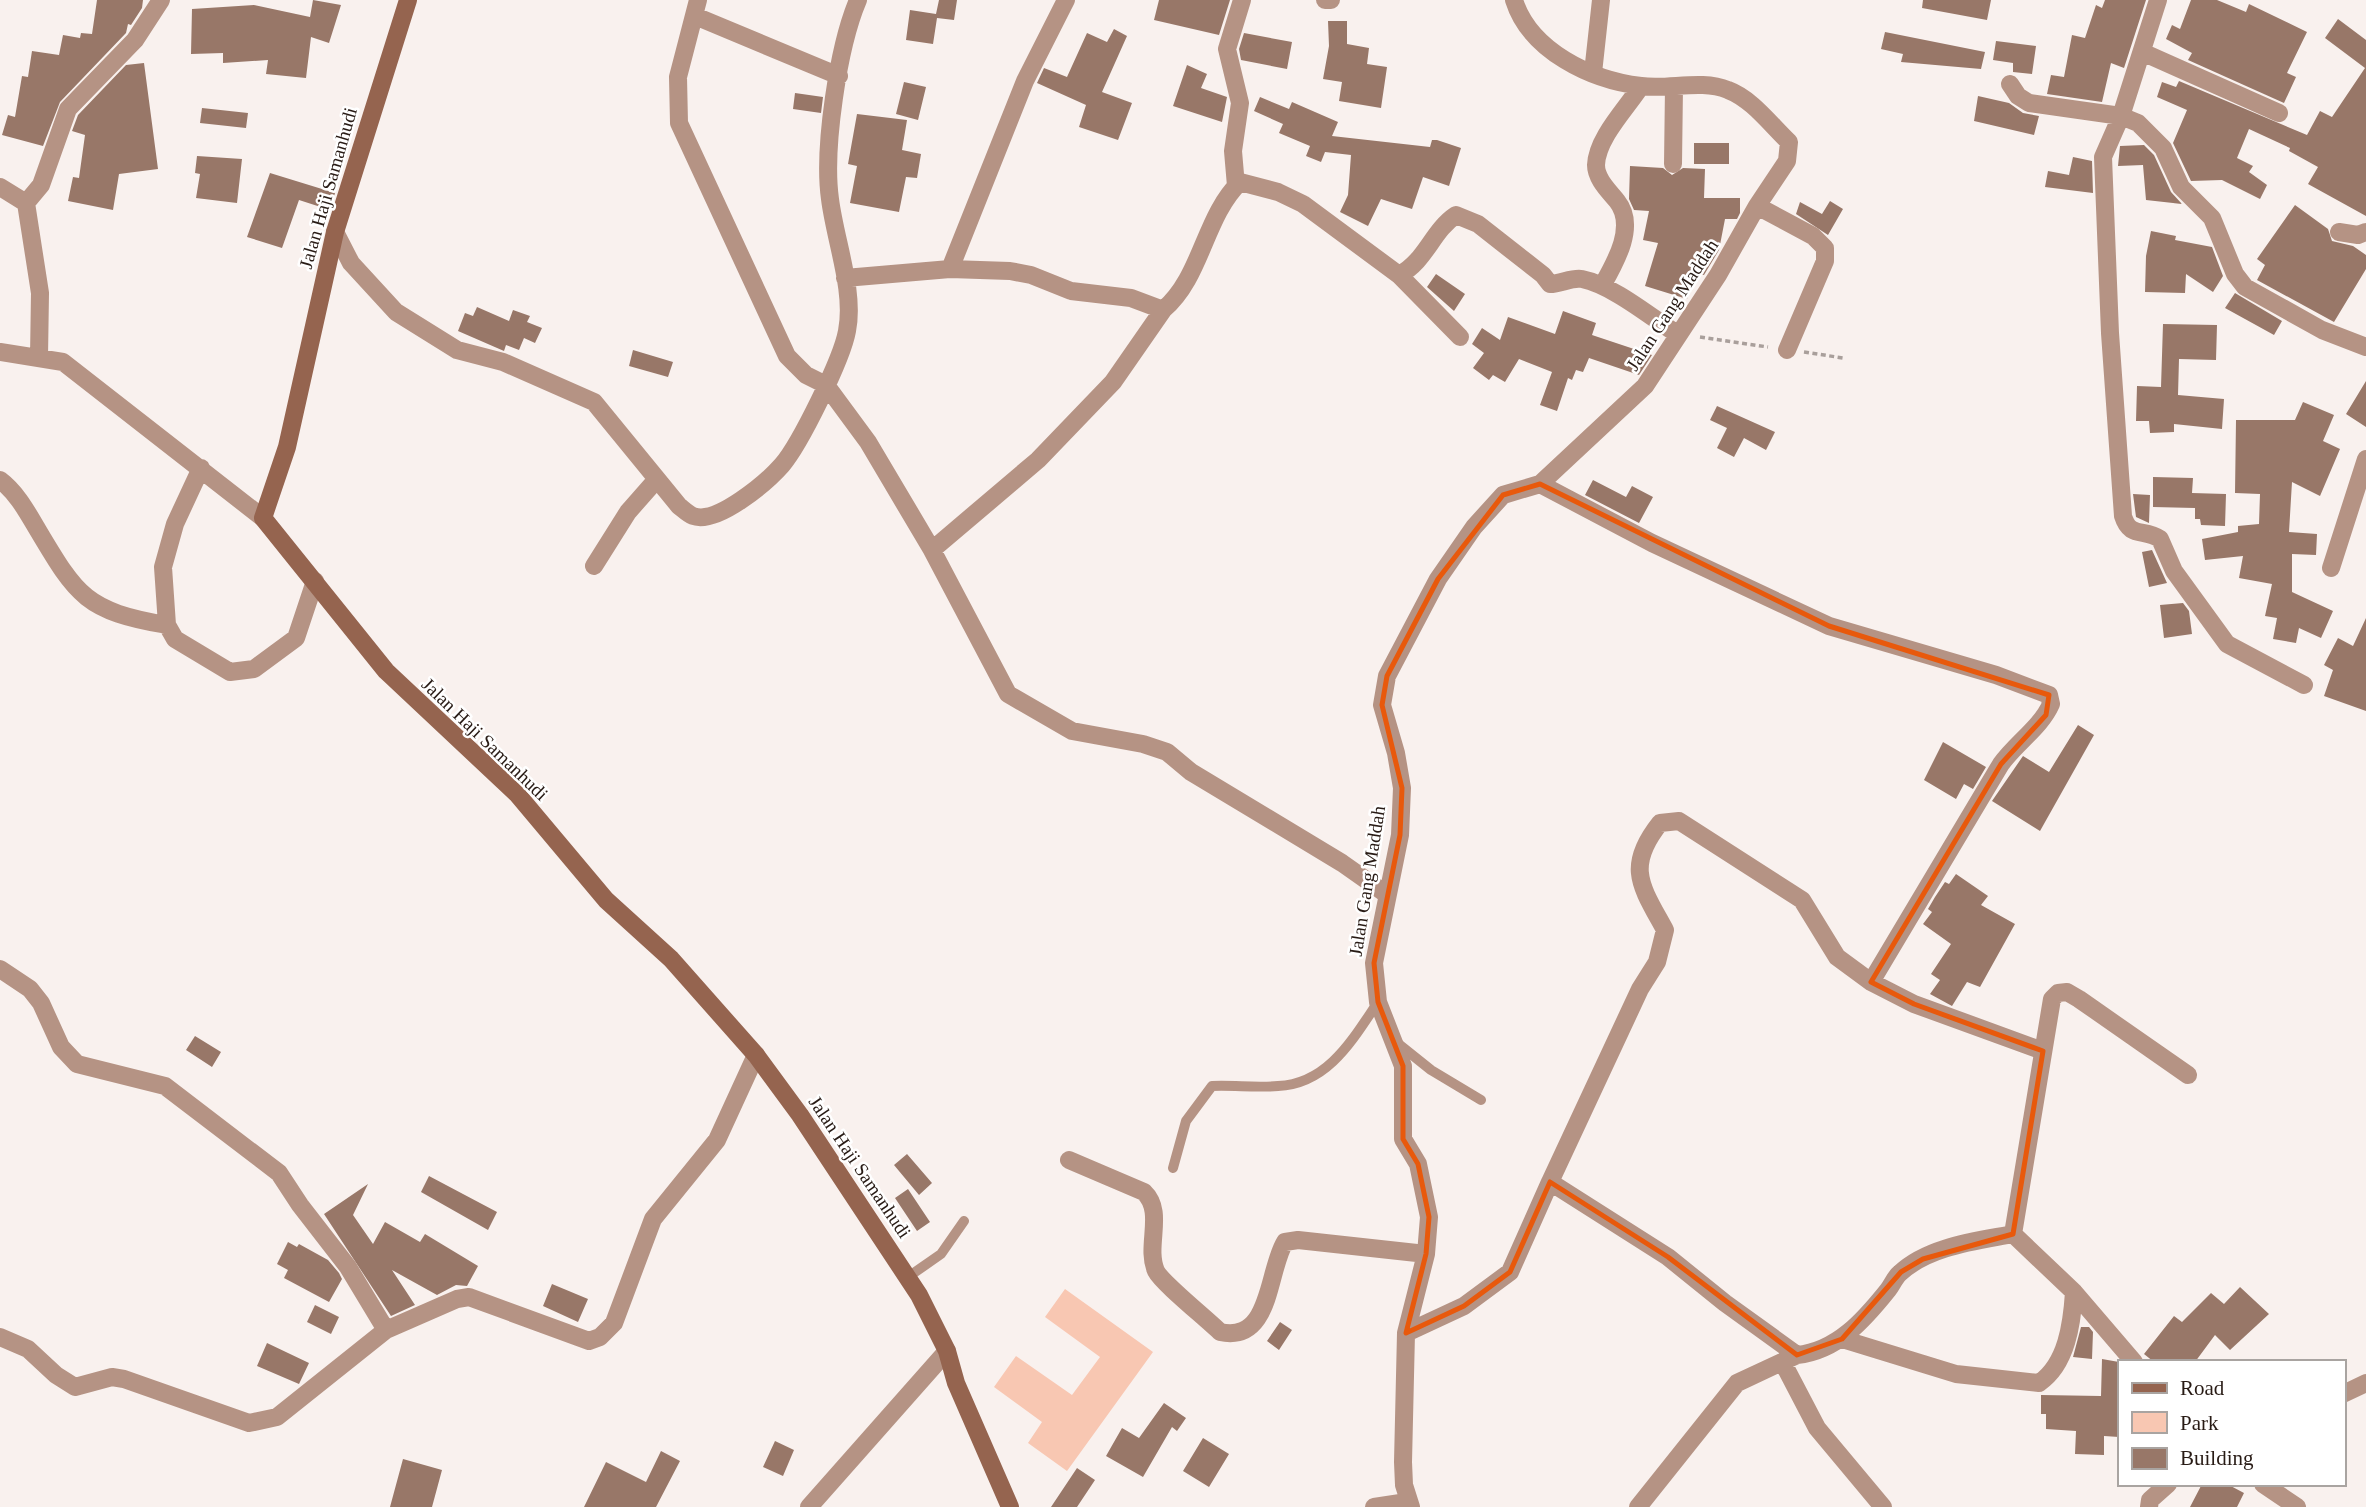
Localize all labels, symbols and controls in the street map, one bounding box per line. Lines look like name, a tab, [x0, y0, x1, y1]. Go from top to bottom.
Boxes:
street label: Jalan Haji Samanhudi	[295, 105, 361, 271]
street label: Jalan Gang Maddah	[1622, 235, 1722, 374]
street label: Jalan Haji Samanhudi	[418, 674, 552, 804]
street label: Jalan Gang Maddah	[1345, 804, 1389, 958]
street label: Jalan Haji Samanhudi	[805, 1092, 915, 1242]
legend	[2118, 1360, 2345, 1486]
text: Road	[2180, 1376, 2225, 1400]
text: Park	[2180, 1411, 2219, 1435]
text: Building	[2180, 1446, 2254, 1470]

